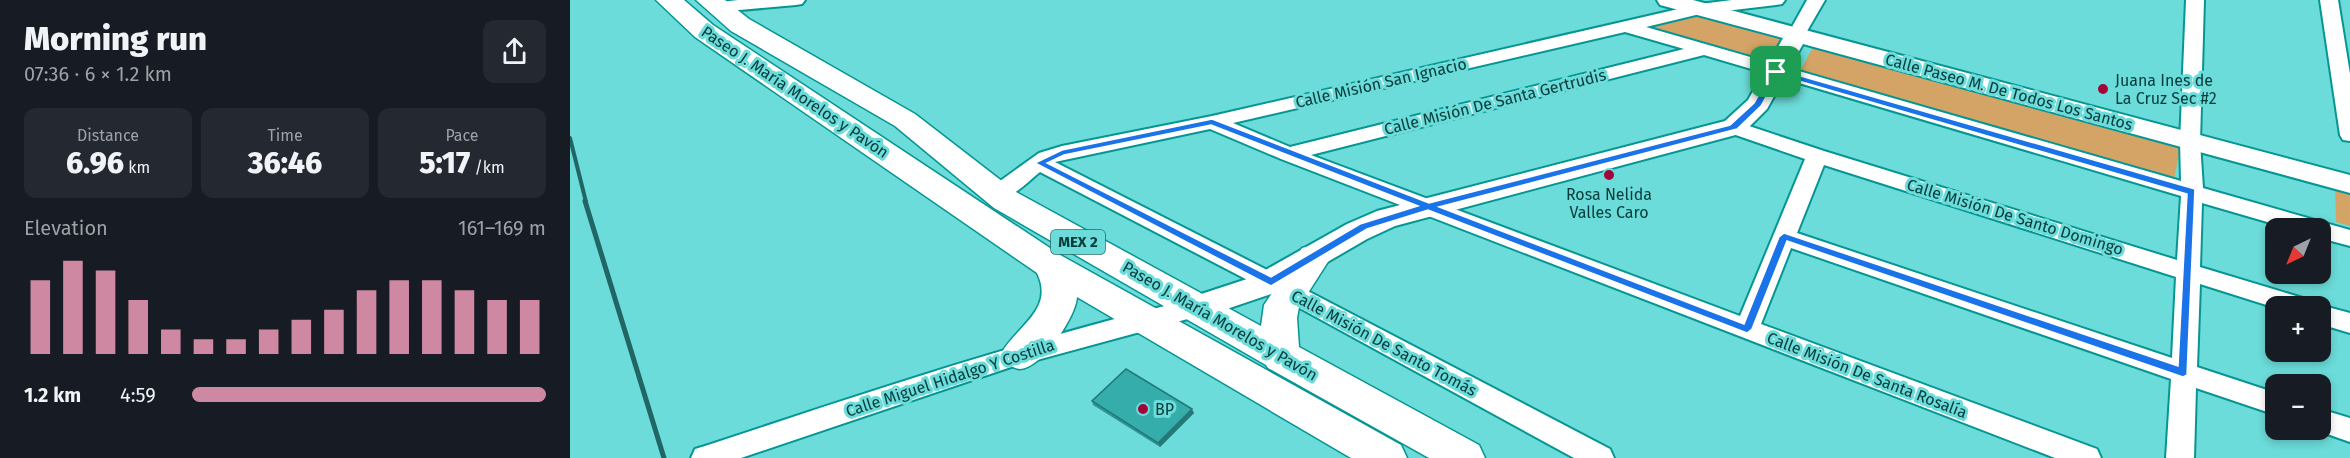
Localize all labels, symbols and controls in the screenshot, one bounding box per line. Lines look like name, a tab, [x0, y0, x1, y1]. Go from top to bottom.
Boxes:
text: Morning run	[24, 19, 207, 59]
button: share	[483, 20, 546, 83]
street label: Paseo J. María Morelos y Pavón	[698, 22, 892, 162]
pin	[1750, 46, 1801, 97]
street label: Calle Paseo M. De Todos Los Santos	[1883, 50, 2135, 134]
street label: Calle Misión San Ignacio	[1294, 54, 1468, 112]
icon: arrive	[1759, 55, 1792, 88]
text: 07:36 · 6 × 1.2 km	[24, 62, 172, 86]
street label: Calle Misión De Santa Gertrudis	[1382, 65, 1608, 139]
place label: Juana Ines de La Cruz Sec #2	[2115, 71, 2217, 108]
marker: Juana Ines de La Cruz Sec #2	[2096, 82, 2110, 96]
text: Distance	[77, 126, 139, 145]
text: Time	[267, 126, 303, 145]
text: Pace	[445, 126, 479, 145]
text: 6.96	[66, 145, 124, 181]
text: 36:46	[248, 145, 322, 181]
text: 5:17	[419, 145, 470, 181]
text: km	[124, 158, 150, 177]
text: /km	[470, 158, 505, 177]
marker: Rosa Nelida Valles Caro	[1602, 168, 1616, 182]
street label: Calle Misión De Santo Domingo	[1904, 175, 2126, 259]
place label: Rosa Nelida Valles Caro	[1566, 185, 1652, 222]
text: Elevation	[24, 216, 108, 240]
text: 161–169 m	[458, 216, 546, 240]
north arrow	[2265, 218, 2331, 284]
map controls	[2265, 218, 2331, 440]
road number: MEX 2	[1051, 230, 1105, 254]
street label: Paseo J. María Morelos y Pavón	[1119, 257, 1321, 385]
street label: Calle Misión De Santo Tomás	[1288, 286, 1480, 400]
button: +	[2265, 296, 2331, 362]
street label: Calle Misión De Santa Rosalía	[1764, 328, 1970, 422]
street label: Calle Miguel Hidalgo Y Costilla	[843, 335, 1057, 421]
button: −	[2265, 374, 2331, 440]
text: 1.2 km	[24, 383, 81, 407]
text: 4:59	[120, 383, 156, 407]
place label: BP	[1155, 400, 1174, 419]
marker: BP	[1136, 402, 1150, 416]

